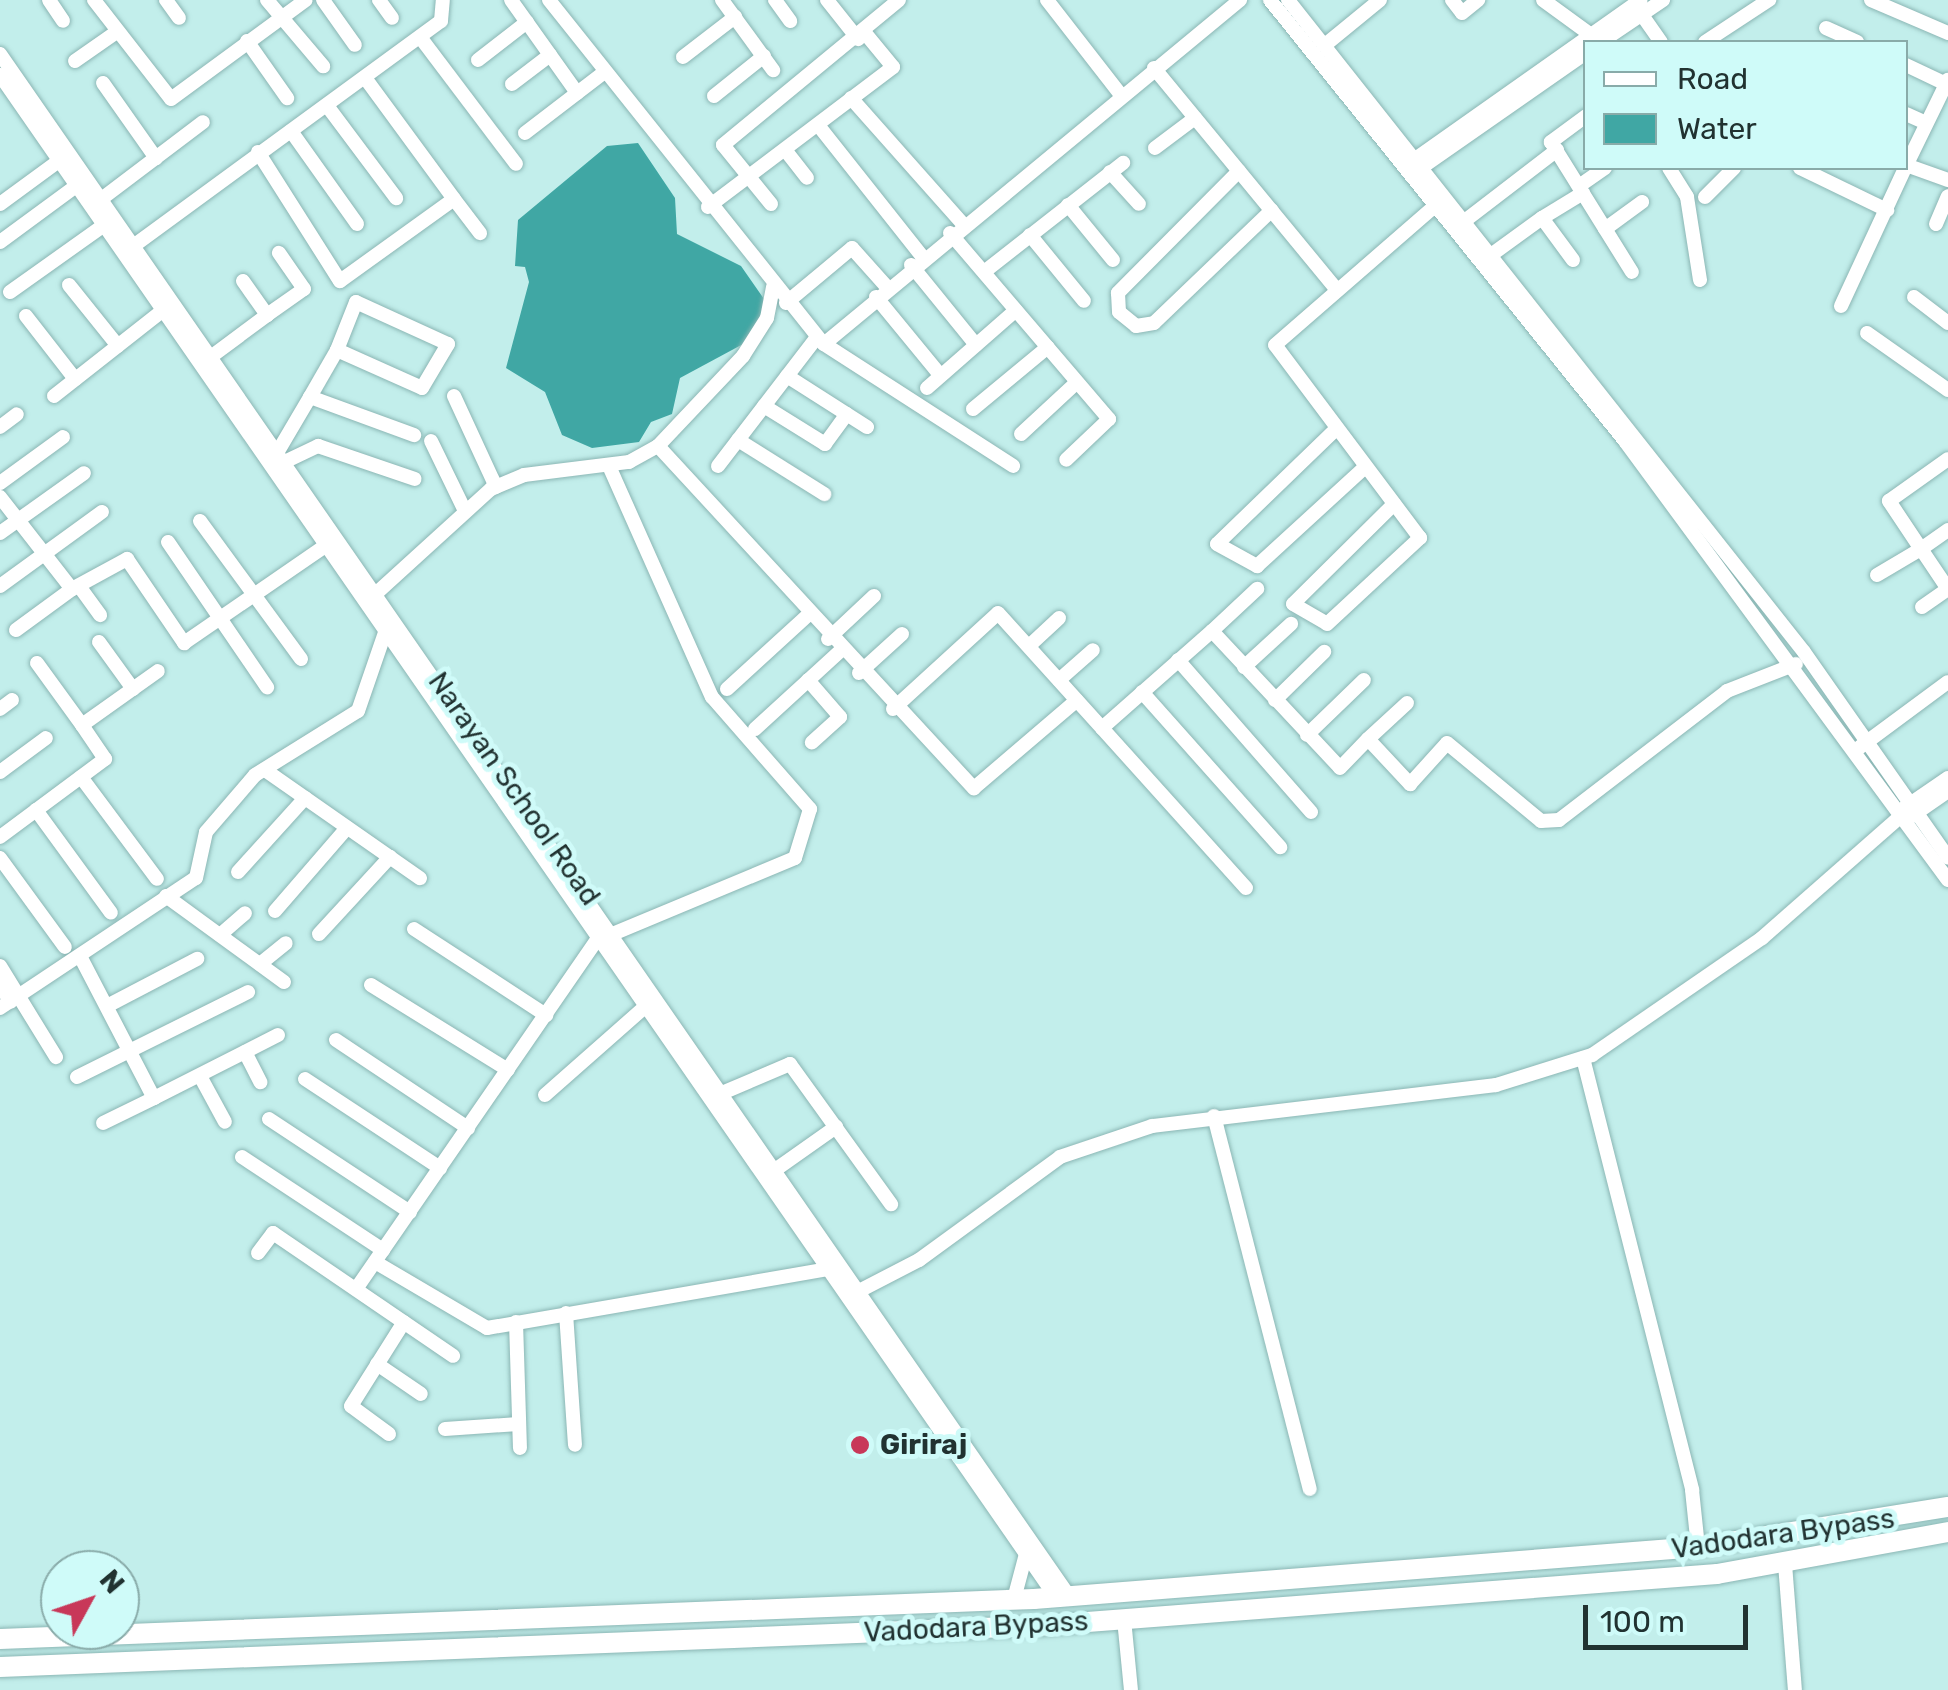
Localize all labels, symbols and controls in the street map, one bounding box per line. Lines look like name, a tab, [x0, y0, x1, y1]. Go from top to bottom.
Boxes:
legend	[1583, 40, 1908, 170]
text: Road	[1677, 61, 1748, 97]
text: Water	[1677, 111, 1757, 147]
street label: Narayan School Road	[421, 666, 607, 912]
place label: Giriraj	[880, 1428, 967, 1462]
marker: Giriraj	[849, 1434, 871, 1456]
street label: Vadodara Bypass	[1669, 1502, 1897, 1566]
north arrow	[40, 1550, 140, 1650]
text: N	[93, 1563, 131, 1600]
scale bar	[1588, 1585, 1753, 1647]
street label: Vadodara Bypass	[863, 1604, 1089, 1650]
text: 100 m	[1600, 1604, 1685, 1640]

